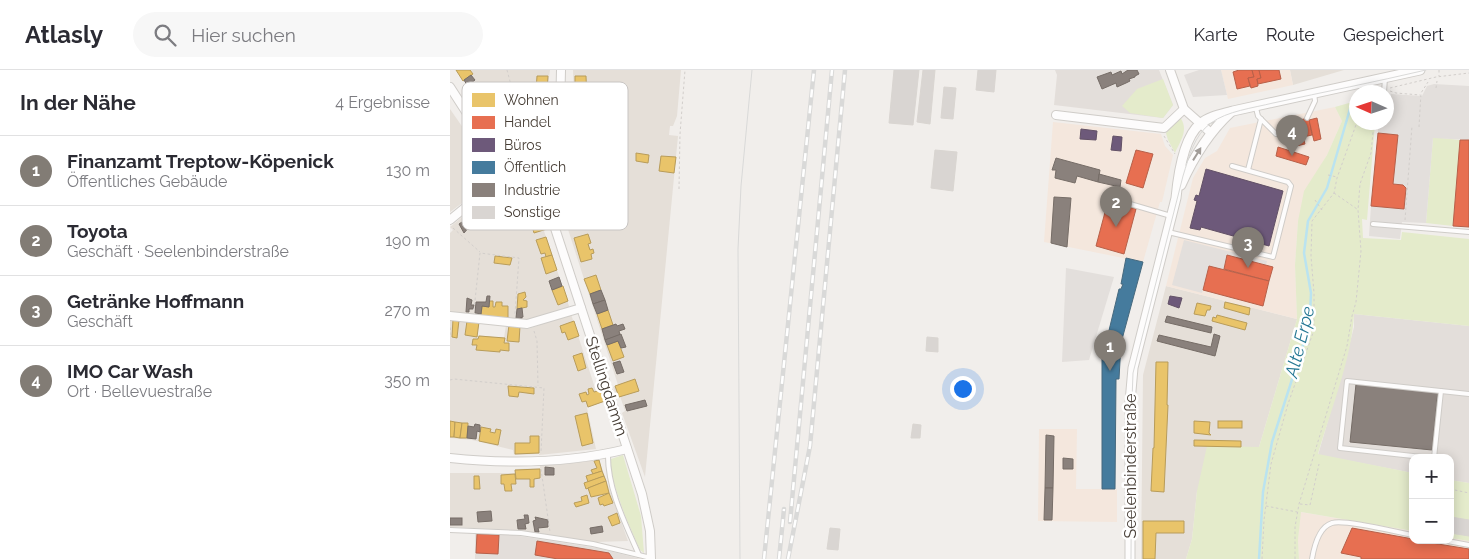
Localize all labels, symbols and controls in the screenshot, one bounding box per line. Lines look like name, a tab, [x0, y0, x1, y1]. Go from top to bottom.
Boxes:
search box	[133, 12, 483, 57]
text: Atlasly	[25, 20, 103, 49]
icon: search	[151, 21, 179, 49]
text: Hier suchen	[191, 24, 296, 46]
text: Karte	[1194, 24, 1238, 45]
text: Route	[1266, 24, 1315, 45]
text: Gespeichert	[1343, 24, 1444, 45]
legend	[462, 82, 628, 230]
north arrow	[1349, 85, 1394, 130]
text: In der Nähe	[20, 90, 136, 115]
text: Wohnen	[504, 92, 559, 108]
text: 4 Ergebnisse	[335, 93, 430, 112]
text: Handel	[504, 114, 551, 130]
pin: 4	[1276, 115, 1308, 156]
text: Büros	[504, 137, 542, 153]
one-way arrow	[1192, 148, 1202, 161]
text: Finanzamt Treptow-Köpenick	[67, 150, 334, 172]
text: Öffentlich	[504, 157, 566, 175]
text: 1	[32, 161, 40, 180]
text: 130 m	[386, 161, 430, 180]
text: Öffentliches Gebäude	[67, 172, 228, 191]
text: Industrie	[504, 182, 560, 198]
pin: 2	[1100, 186, 1132, 227]
text: Sonstige	[504, 204, 560, 220]
text: Toyota	[67, 220, 128, 242]
pin: 3	[1232, 227, 1264, 268]
text: 2	[31, 231, 41, 250]
text: 190 m	[385, 231, 430, 250]
text: Geschäft · Seelenbinderstraße	[67, 242, 289, 261]
text: Getränke Hoffmann	[67, 290, 244, 312]
text: 3	[32, 301, 40, 320]
text: 270 m	[385, 301, 430, 320]
water label: Alte Erpe	[1280, 304, 1319, 381]
text: Geschäft	[67, 312, 133, 331]
pin: 1	[1094, 330, 1126, 371]
street label: Stellingdamm	[581, 334, 632, 438]
text: IMO Car Wash	[67, 360, 193, 382]
text: 4	[31, 371, 41, 390]
text: 350 m	[384, 371, 430, 390]
your location	[950, 376, 976, 402]
text: Ort · Bellevuestraße	[67, 382, 212, 401]
street label: Seelenbinderstraße	[1121, 394, 1140, 538]
map controls	[1409, 454, 1454, 544]
button: +	[1409, 454, 1454, 499]
button: −	[1409, 499, 1454, 544]

